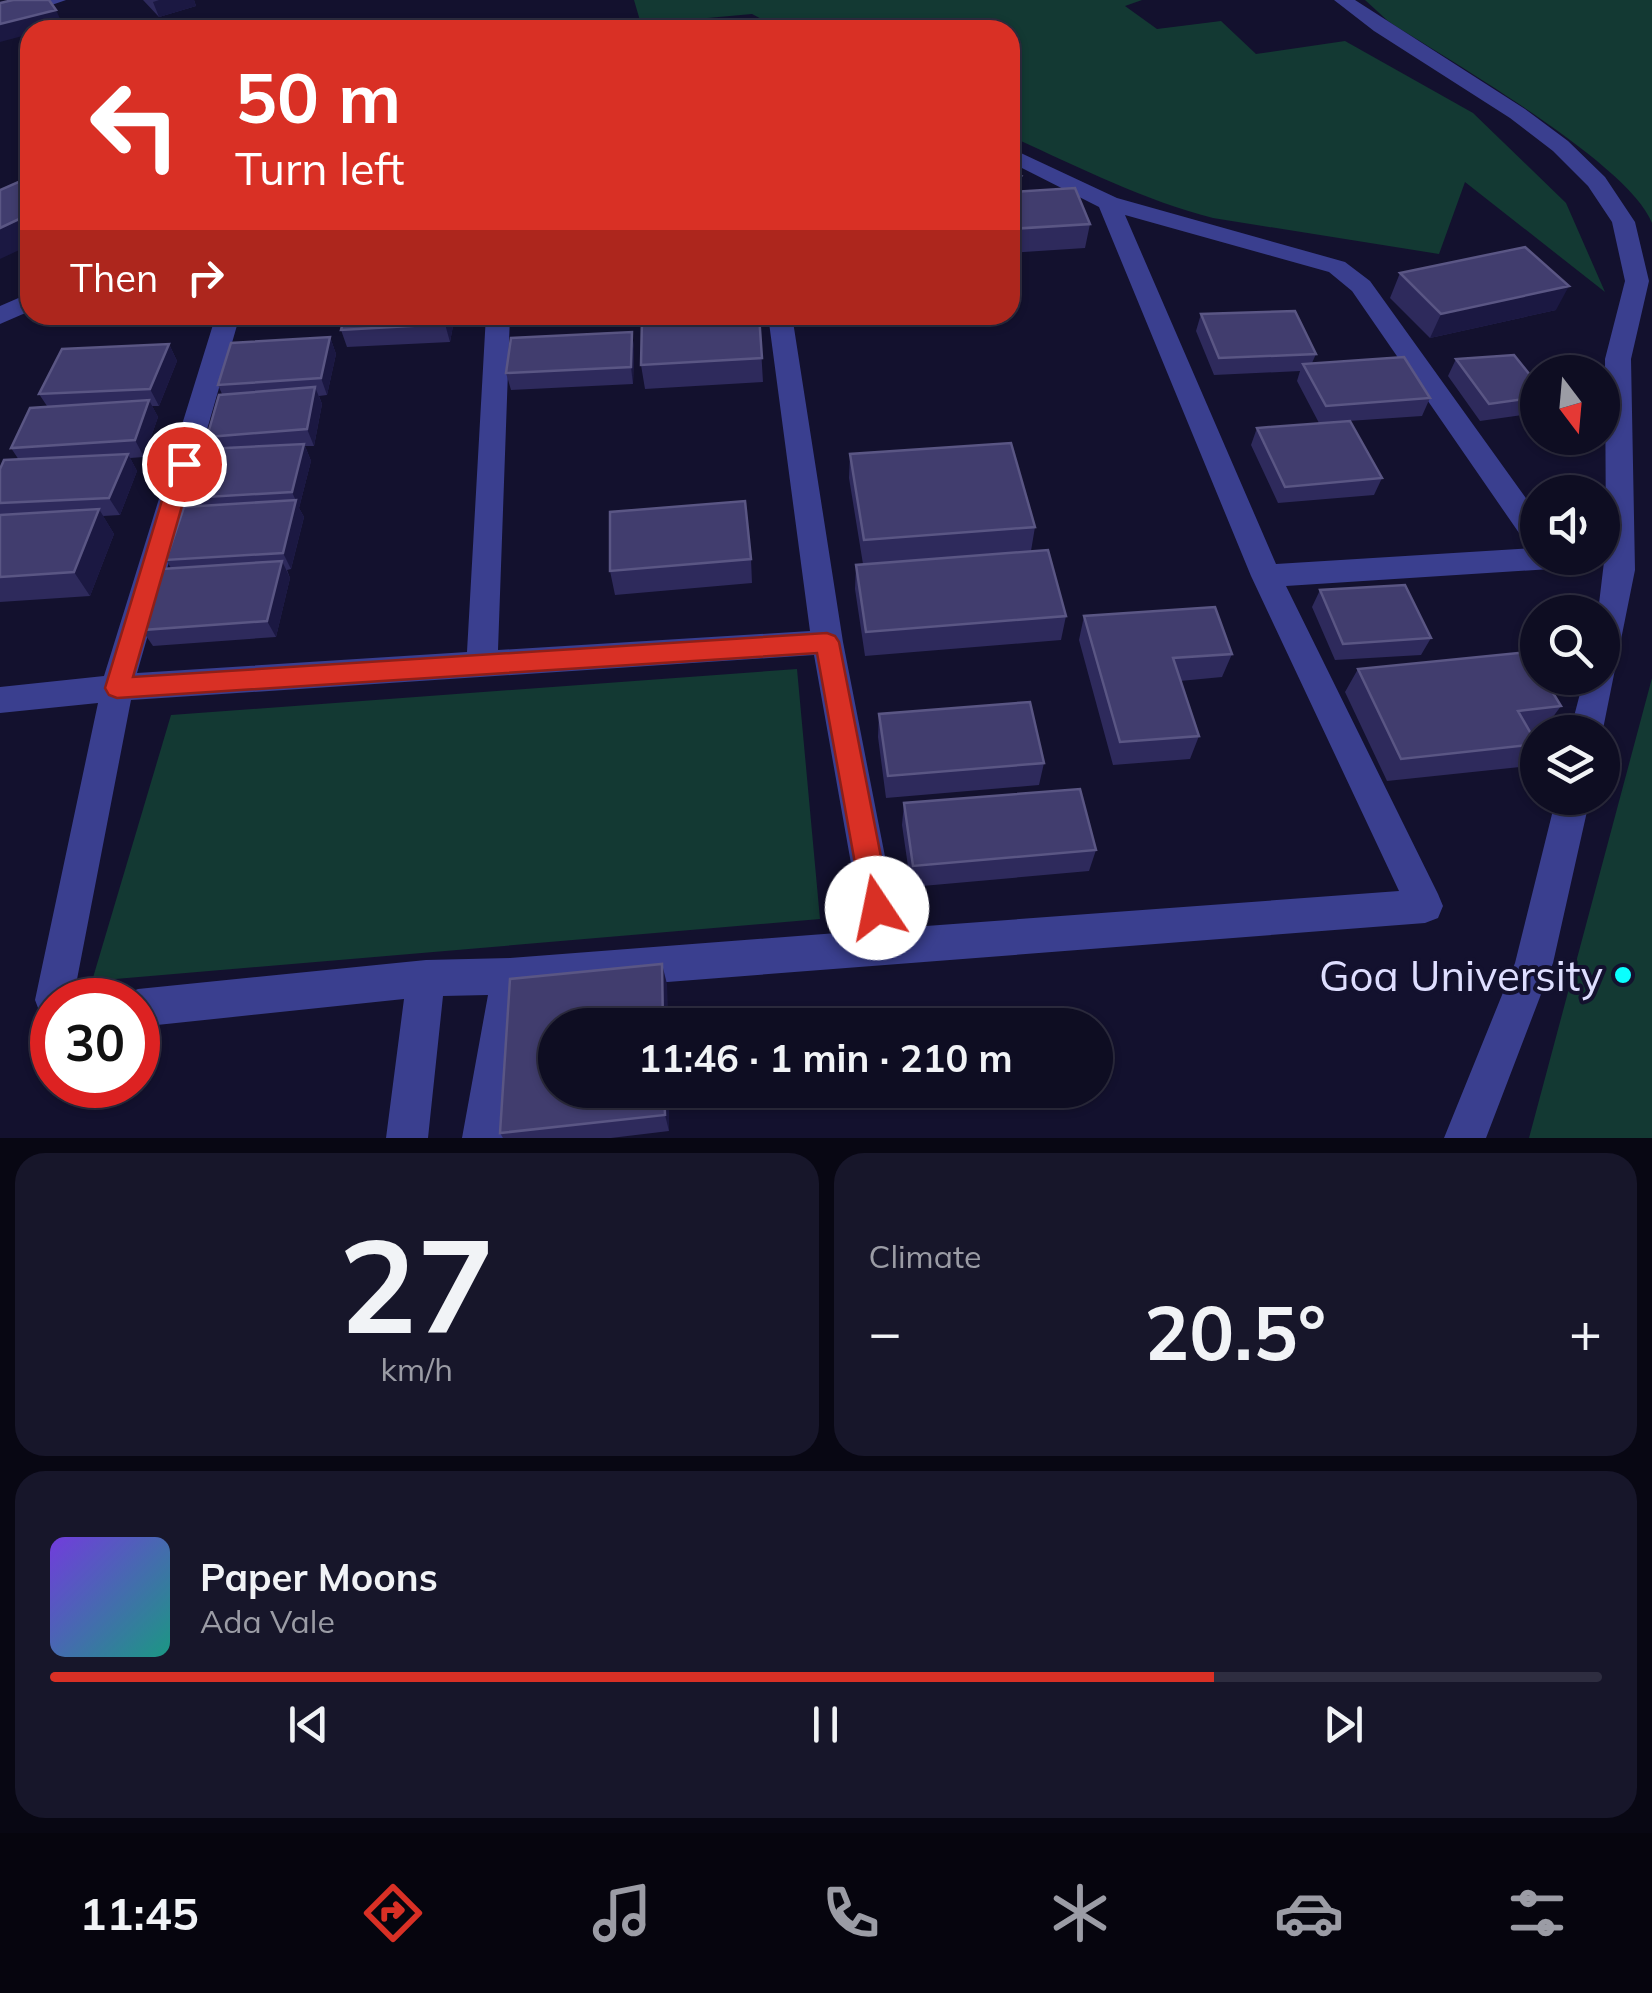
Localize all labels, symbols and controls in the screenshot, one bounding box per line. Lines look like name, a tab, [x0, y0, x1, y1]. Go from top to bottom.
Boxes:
text: 50 m	[235, 53, 401, 141]
icon: left	[70, 60, 200, 190]
text: Turn left	[235, 140, 404, 196]
icon: right	[178, 250, 233, 305]
text: Then	[70, 254, 158, 302]
north arrow	[1520, 355, 1620, 455]
map controls	[1520, 355, 1620, 815]
pin	[142, 422, 227, 507]
icon: arrive	[157, 437, 212, 492]
button: sound	[1520, 475, 1620, 575]
button: search	[1520, 595, 1620, 695]
button: layers	[1520, 715, 1620, 815]
position arrow	[825, 856, 929, 960]
place label: Goa University	[1319, 949, 1603, 1002]
marker: Goa University	[1612, 964, 1634, 986]
speed limit sign: 30	[30, 978, 160, 1108]
text: 11:46 · 1 min · 210 m	[638, 1034, 1013, 1082]
text: 27	[339, 1202, 495, 1366]
text: Climate	[869, 1236, 981, 1276]
text: 20.5°	[1144, 1285, 1326, 1379]
text: −	[869, 1297, 902, 1366]
text: +	[1569, 1297, 1602, 1366]
text: km/h	[381, 1349, 453, 1389]
text: Paper Moons	[200, 1553, 438, 1601]
text: Ada Vale	[200, 1601, 335, 1641]
icon: previous	[281, 1697, 336, 1752]
icon: pause	[798, 1697, 853, 1752]
icon: next	[1316, 1697, 1371, 1752]
icon: directions	[358, 1878, 428, 1948]
icon: music	[587, 1878, 657, 1948]
icon: phone	[816, 1878, 886, 1948]
icon: climate	[1045, 1878, 1115, 1948]
icon: car	[1274, 1878, 1344, 1948]
icon: filters	[1502, 1878, 1572, 1948]
text: 11:45	[79, 1885, 199, 1941]

